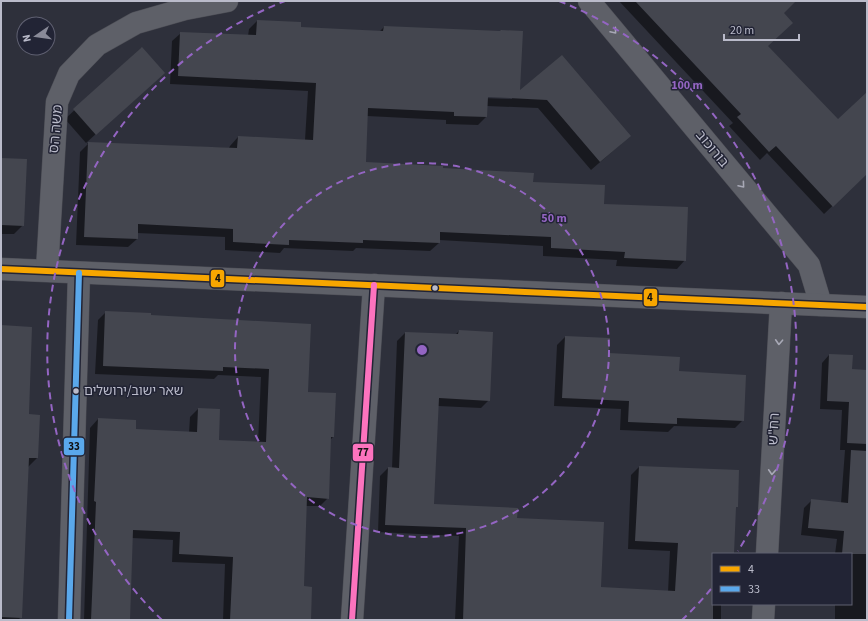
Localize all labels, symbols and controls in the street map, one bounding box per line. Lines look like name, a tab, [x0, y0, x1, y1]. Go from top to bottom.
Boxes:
north arrow	[16, 16, 56, 56]
scale bar	[724, 16, 799, 42]
text: 20 m	[730, 22, 754, 39]
one-way arrow	[610, 26, 617, 34]
text: N	[19, 33, 35, 43]
text: 100 m	[671, 77, 703, 94]
street label: משה הס	[44, 104, 68, 154]
street label: בורוכוב	[691, 126, 733, 172]
one-way arrow	[738, 180, 745, 187]
text: 50 m	[541, 210, 567, 227]
line badge: 4	[210, 269, 225, 288]
text: 4	[215, 271, 221, 286]
unlabelled marker	[430, 283, 440, 293]
line badge: 4	[643, 288, 658, 307]
text: 4	[647, 290, 653, 305]
one-way arrow	[775, 339, 783, 345]
centre of rings	[415, 343, 429, 357]
place label: שאר ישוב/ירושלים	[84, 382, 183, 400]
marker: שאר ישוב/ירושלים	[71, 386, 81, 396]
street label: רח"ש	[763, 412, 785, 446]
line badge: 33	[63, 437, 85, 456]
text: 33	[68, 439, 80, 454]
line badge: 77	[352, 443, 374, 462]
text: 77	[357, 445, 369, 460]
one-way arrow	[767, 469, 776, 475]
legend	[712, 553, 852, 605]
text: 4	[748, 561, 754, 578]
text: 33	[748, 581, 760, 598]

